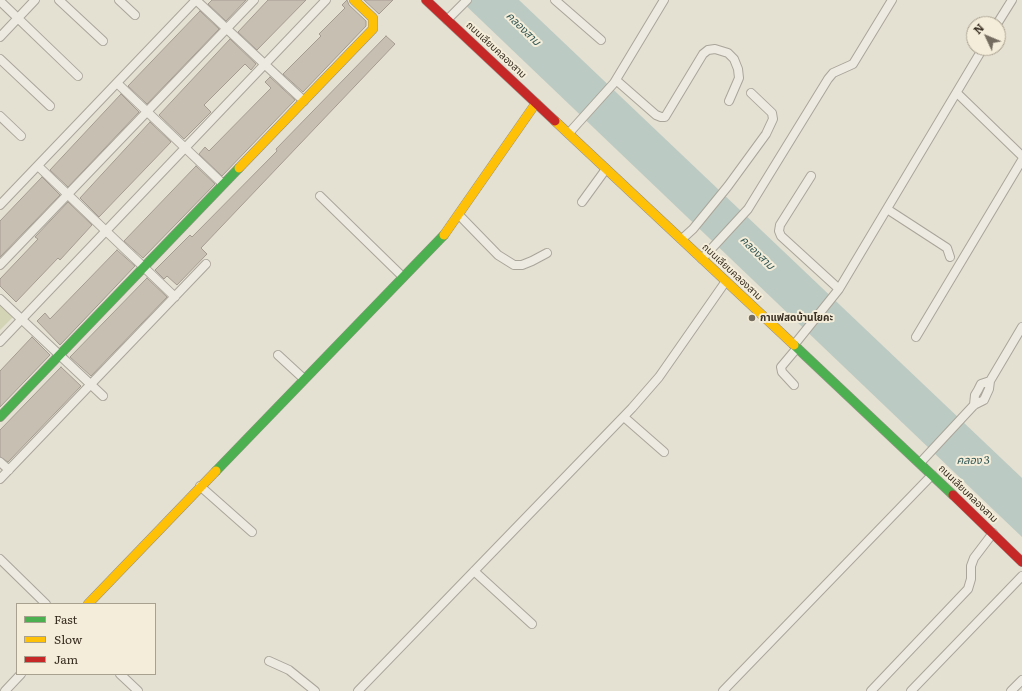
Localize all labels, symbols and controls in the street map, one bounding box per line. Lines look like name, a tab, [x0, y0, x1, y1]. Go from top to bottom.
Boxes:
water label: คลองสาม	[503, 9, 543, 49]
north arrow	[966, 16, 1006, 56]
street label: ถนนเลียบคลองสาม	[463, 19, 529, 81]
text: N	[969, 19, 987, 37]
water label: คลองสาม	[737, 233, 777, 273]
street label: ถนนเลียบคลองสาม	[699, 241, 765, 303]
place label: กาแฟสดบ้านโยคะ	[760, 312, 833, 324]
marker: กาแฟสดบ้านโยคะ	[747, 313, 757, 323]
water label: คลอง 3	[956, 454, 990, 468]
street label: ถนนเลียบคลองสาม	[936, 463, 1000, 525]
legend	[16, 603, 156, 675]
text: Fast	[54, 610, 77, 628]
text: Slow	[54, 630, 82, 648]
text: Jam	[54, 650, 78, 668]

